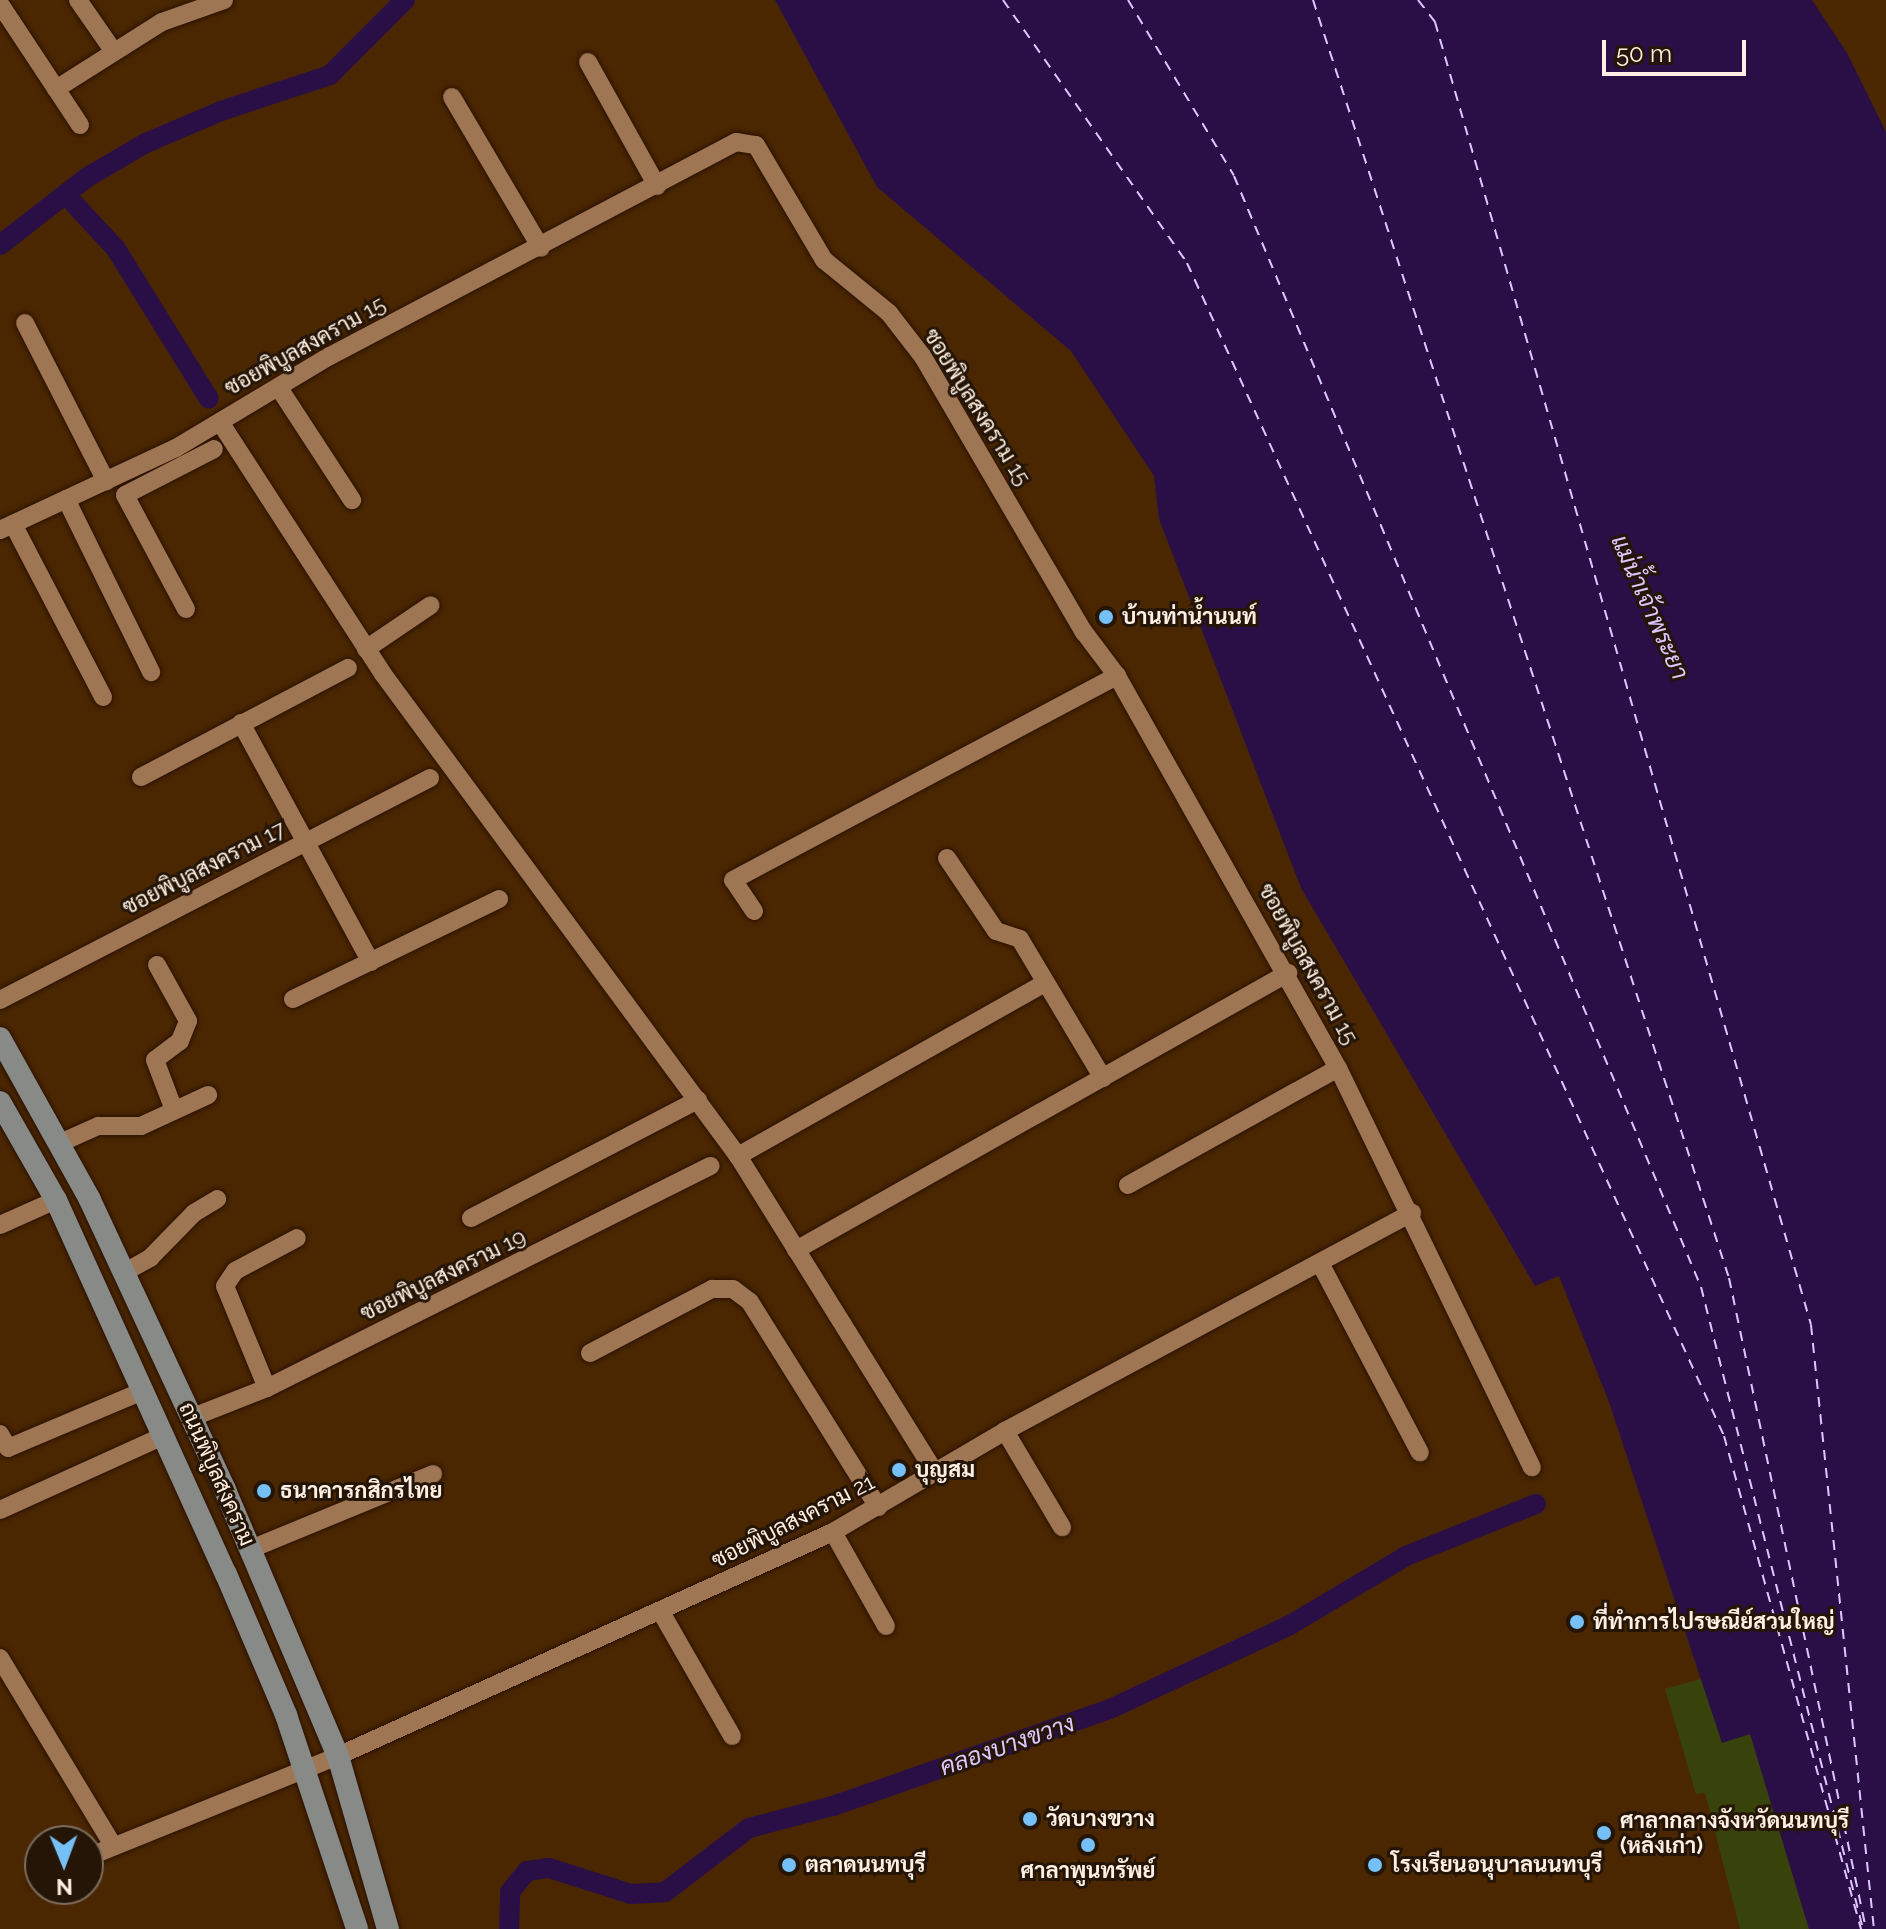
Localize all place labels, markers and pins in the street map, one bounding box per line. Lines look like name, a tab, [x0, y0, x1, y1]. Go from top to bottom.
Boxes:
place label: บ้านท่าน้ำนนท์	[1122, 604, 1257, 630]
marker: บ้านท่าน้ำนนท์	[1097, 608, 1115, 626]
place label: บุญสม	[915, 1457, 975, 1483]
marker: บุญสม	[890, 1461, 908, 1479]
place label: ธนาคารกสิกรไทย	[280, 1478, 442, 1504]
marker: ธนาคารกสิกรไทย	[255, 1482, 273, 1500]
place label: ที่ทำการไปรษณีย์สวนใหญ่	[1593, 1609, 1835, 1635]
marker: ที่ทำการไปรษณีย์สวนใหญ่	[1568, 1613, 1586, 1631]
place label: วัดบางขวาง	[1046, 1806, 1155, 1832]
place label: ศาลากลางจังหวัดนนทบุรี (หลังเก่า)	[1620, 1807, 1849, 1858]
marker: วัดบางขวาง	[1021, 1810, 1039, 1828]
marker: ศาลากลางจังหวัดนนทบุรี (หลังเก่า)	[1595, 1824, 1613, 1842]
marker: ศาลาพูนทรัพย์	[1079, 1836, 1097, 1854]
place label: ตลาดนนทบุรี	[805, 1852, 926, 1878]
place label: โรงเรียนอนุบาลนนทบุรี	[1391, 1852, 1602, 1878]
marker: ตลาดนนทบุรี	[780, 1856, 798, 1874]
marker: โรงเรียนอนุบาลนนทบุรี	[1366, 1856, 1384, 1874]
place label: ศาลาพูนทรัพย์	[1021, 1858, 1155, 1884]

